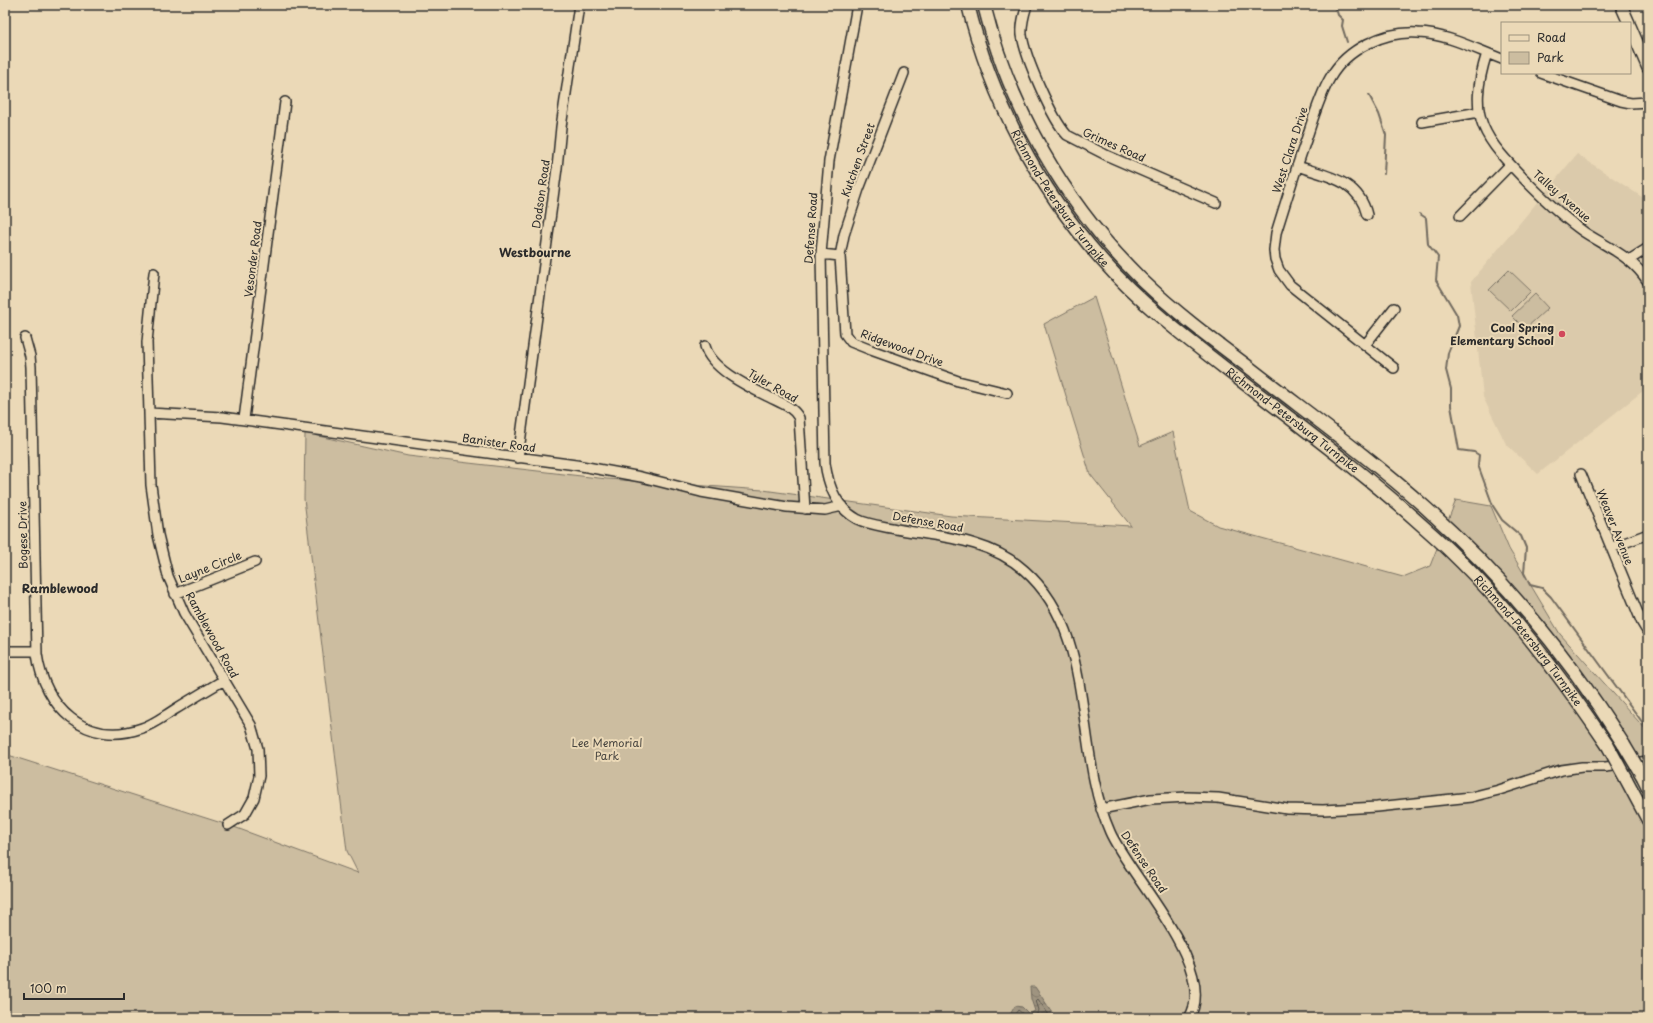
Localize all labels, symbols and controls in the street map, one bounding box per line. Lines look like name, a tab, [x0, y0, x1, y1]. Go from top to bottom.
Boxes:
legend	[1501, 22, 1631, 74]
text: Road	[1537, 28, 1566, 46]
text: Park	[1537, 48, 1564, 66]
street label: West Clara Drive	[1268, 104, 1312, 195]
street label: Kutchen Street	[836, 120, 879, 199]
street label: Grimes Road	[1080, 123, 1148, 166]
street label: Richmond-Petersburg Turnpike	[1007, 126, 1113, 271]
street label: Dodson Road	[527, 158, 554, 230]
street label: Talley Avenue	[1529, 166, 1595, 226]
street label: Defense Road	[800, 192, 821, 264]
street label: Vesonder Road	[239, 220, 266, 298]
district label: Westbourne	[499, 243, 571, 261]
place label: Cool Spring Elementary School	[1450, 319, 1554, 349]
street label: Ridgewood Drive	[858, 325, 946, 370]
marker: Cool Spring Elementary School	[1557, 329, 1567, 339]
street label: Richmond-Petersburg Turnpike	[1223, 363, 1363, 477]
street label: Tyler Road	[745, 364, 801, 407]
street label: Banister Road	[461, 429, 537, 456]
street label: Weaver Avenue	[1593, 486, 1638, 567]
street label: Bogese Drive	[13, 501, 32, 569]
street label: Defense Road	[891, 507, 965, 536]
street label: Layne Circle	[176, 546, 244, 587]
street label: Richmond-Petersburg Turnpike	[1470, 571, 1587, 709]
district label: Ramblewood	[22, 579, 99, 597]
street label: Ramblewood Road	[182, 589, 243, 681]
park label: Lee Memorial Park	[572, 734, 642, 764]
street label: Defense Road	[1117, 827, 1172, 896]
scale bar	[24, 975, 124, 1001]
text: 100 m	[30, 979, 67, 997]

